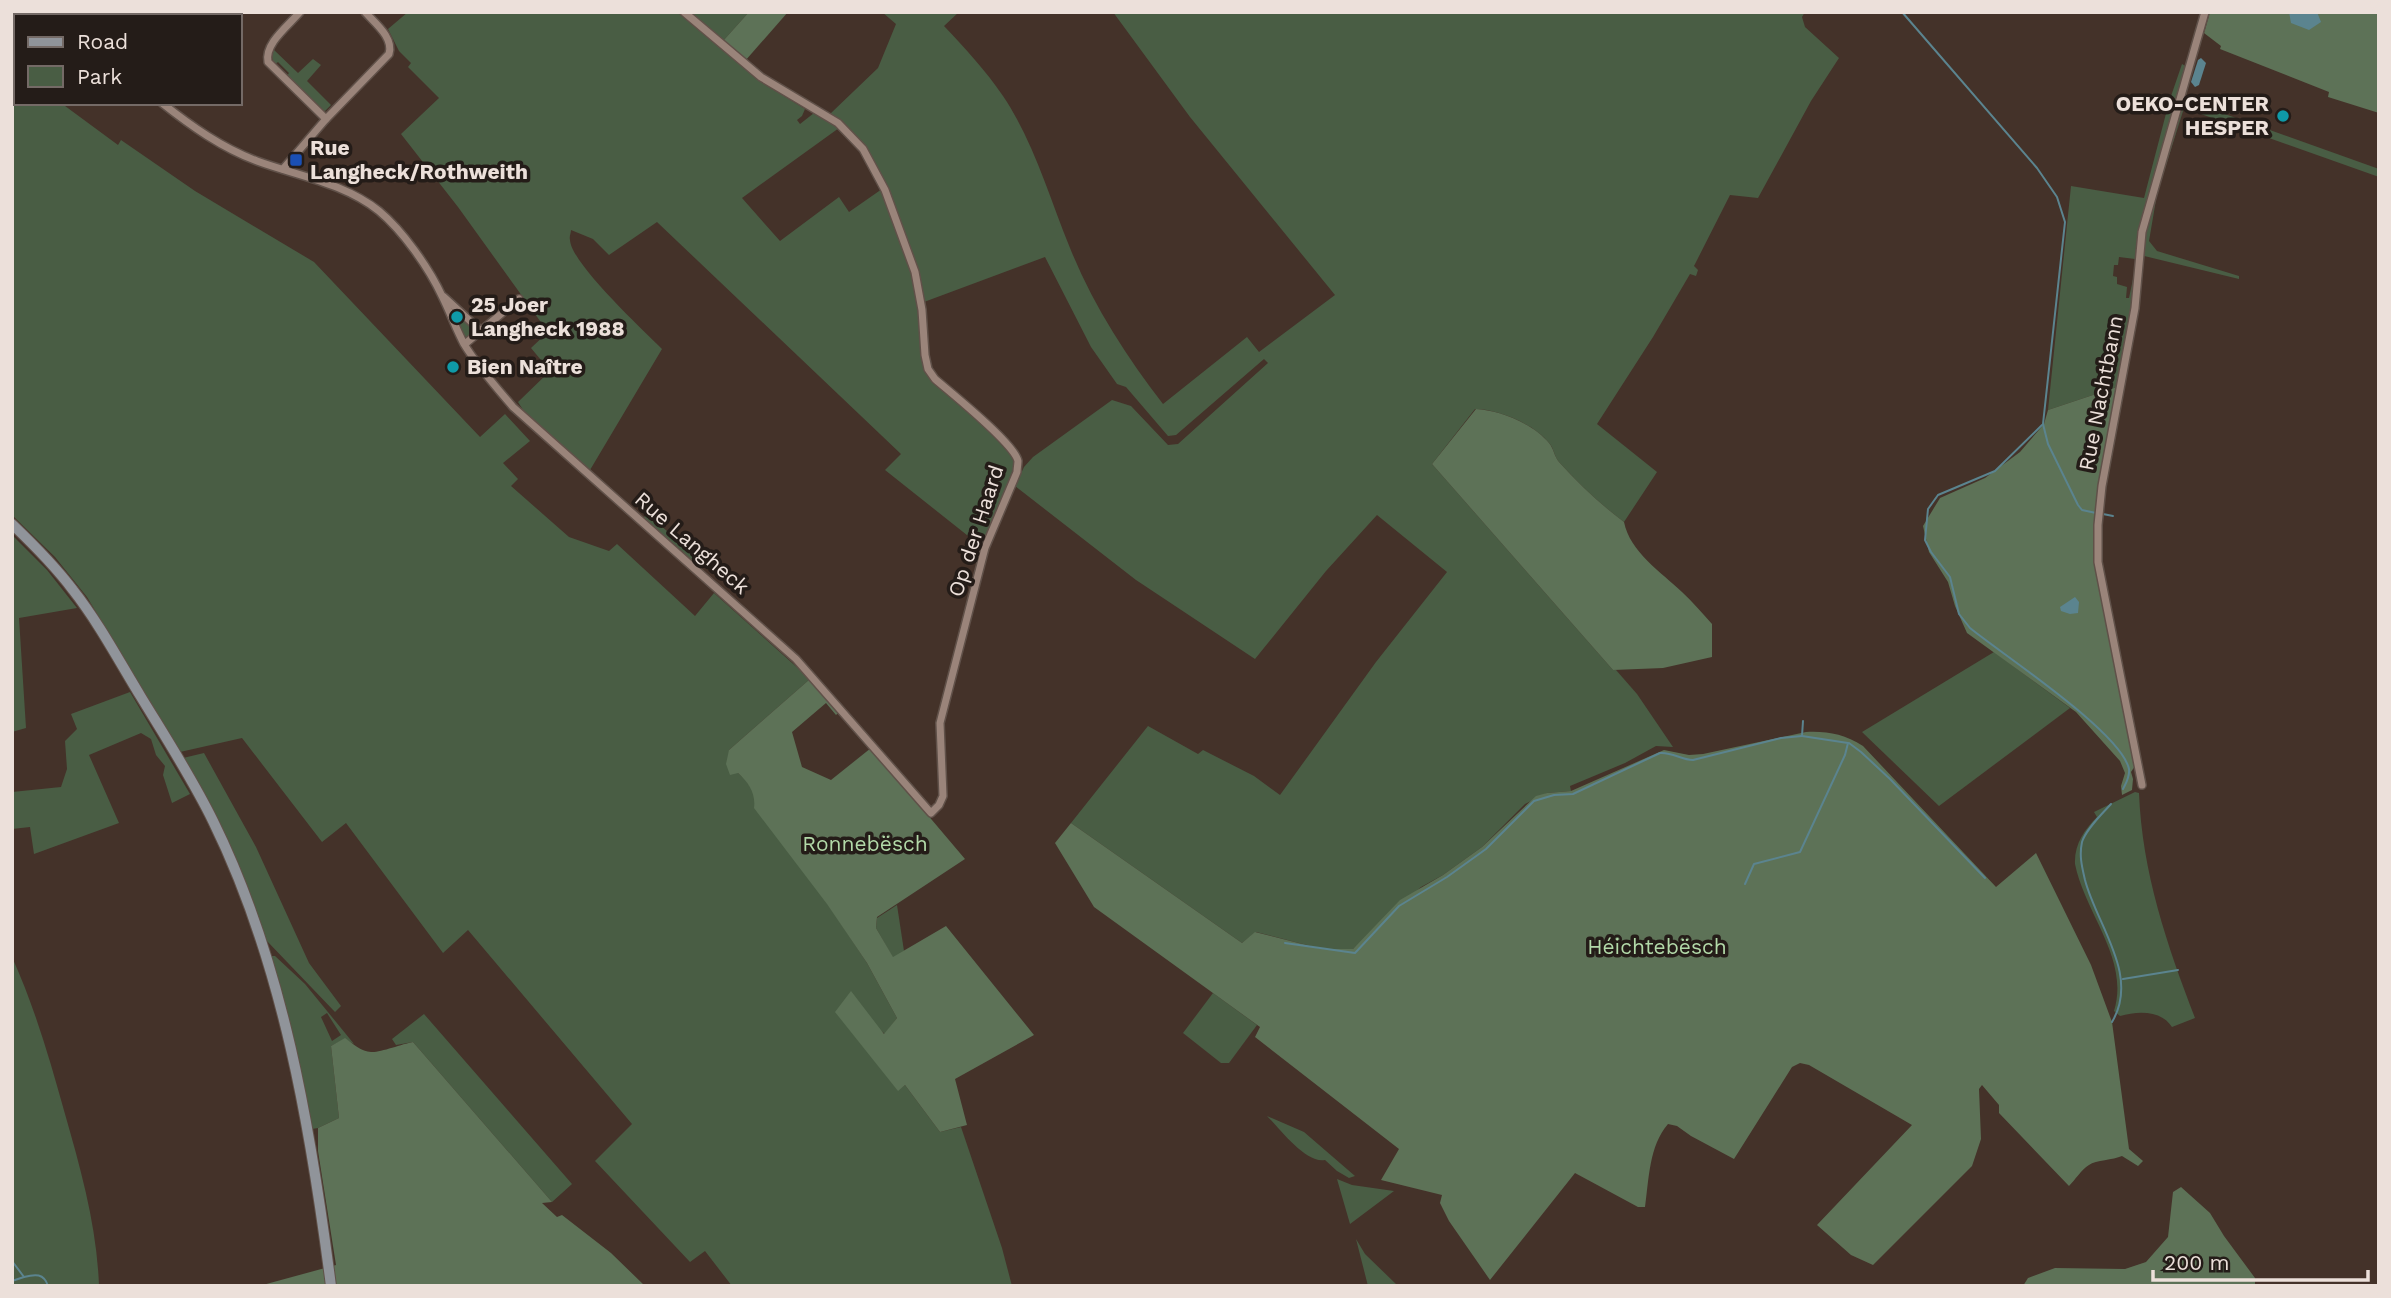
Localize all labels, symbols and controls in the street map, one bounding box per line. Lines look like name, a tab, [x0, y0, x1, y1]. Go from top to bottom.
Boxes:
legend	[14, 14, 242, 105]
text: Road	[77, 29, 128, 54]
text: Park	[77, 64, 122, 89]
place label: OEKO-CENTER HESPER	[2116, 91, 2270, 140]
marker: OEKO-CENTER HESPER	[2275, 108, 2291, 124]
place label: Rue Langheck/Rothweith	[310, 135, 528, 184]
marker: Rue Langheck/Rothweith	[288, 152, 304, 168]
place label: 25 Joer Langheck 1988	[471, 292, 625, 341]
marker: 25 Joer Langheck 1988	[449, 309, 465, 325]
street label: Rue Nachtbann	[2073, 313, 2128, 473]
place label: Bien Naître	[467, 354, 583, 379]
marker: Bien Naître	[445, 359, 461, 375]
street label: Op der Haard	[942, 462, 1009, 600]
street label: Rue Langheck	[630, 486, 755, 599]
park label: Ronnebësch	[802, 831, 928, 856]
park label: Héichtebësch	[1587, 934, 1727, 959]
scale bar	[2153, 1238, 2368, 1282]
text: 200 m	[2164, 1250, 2230, 1275]

